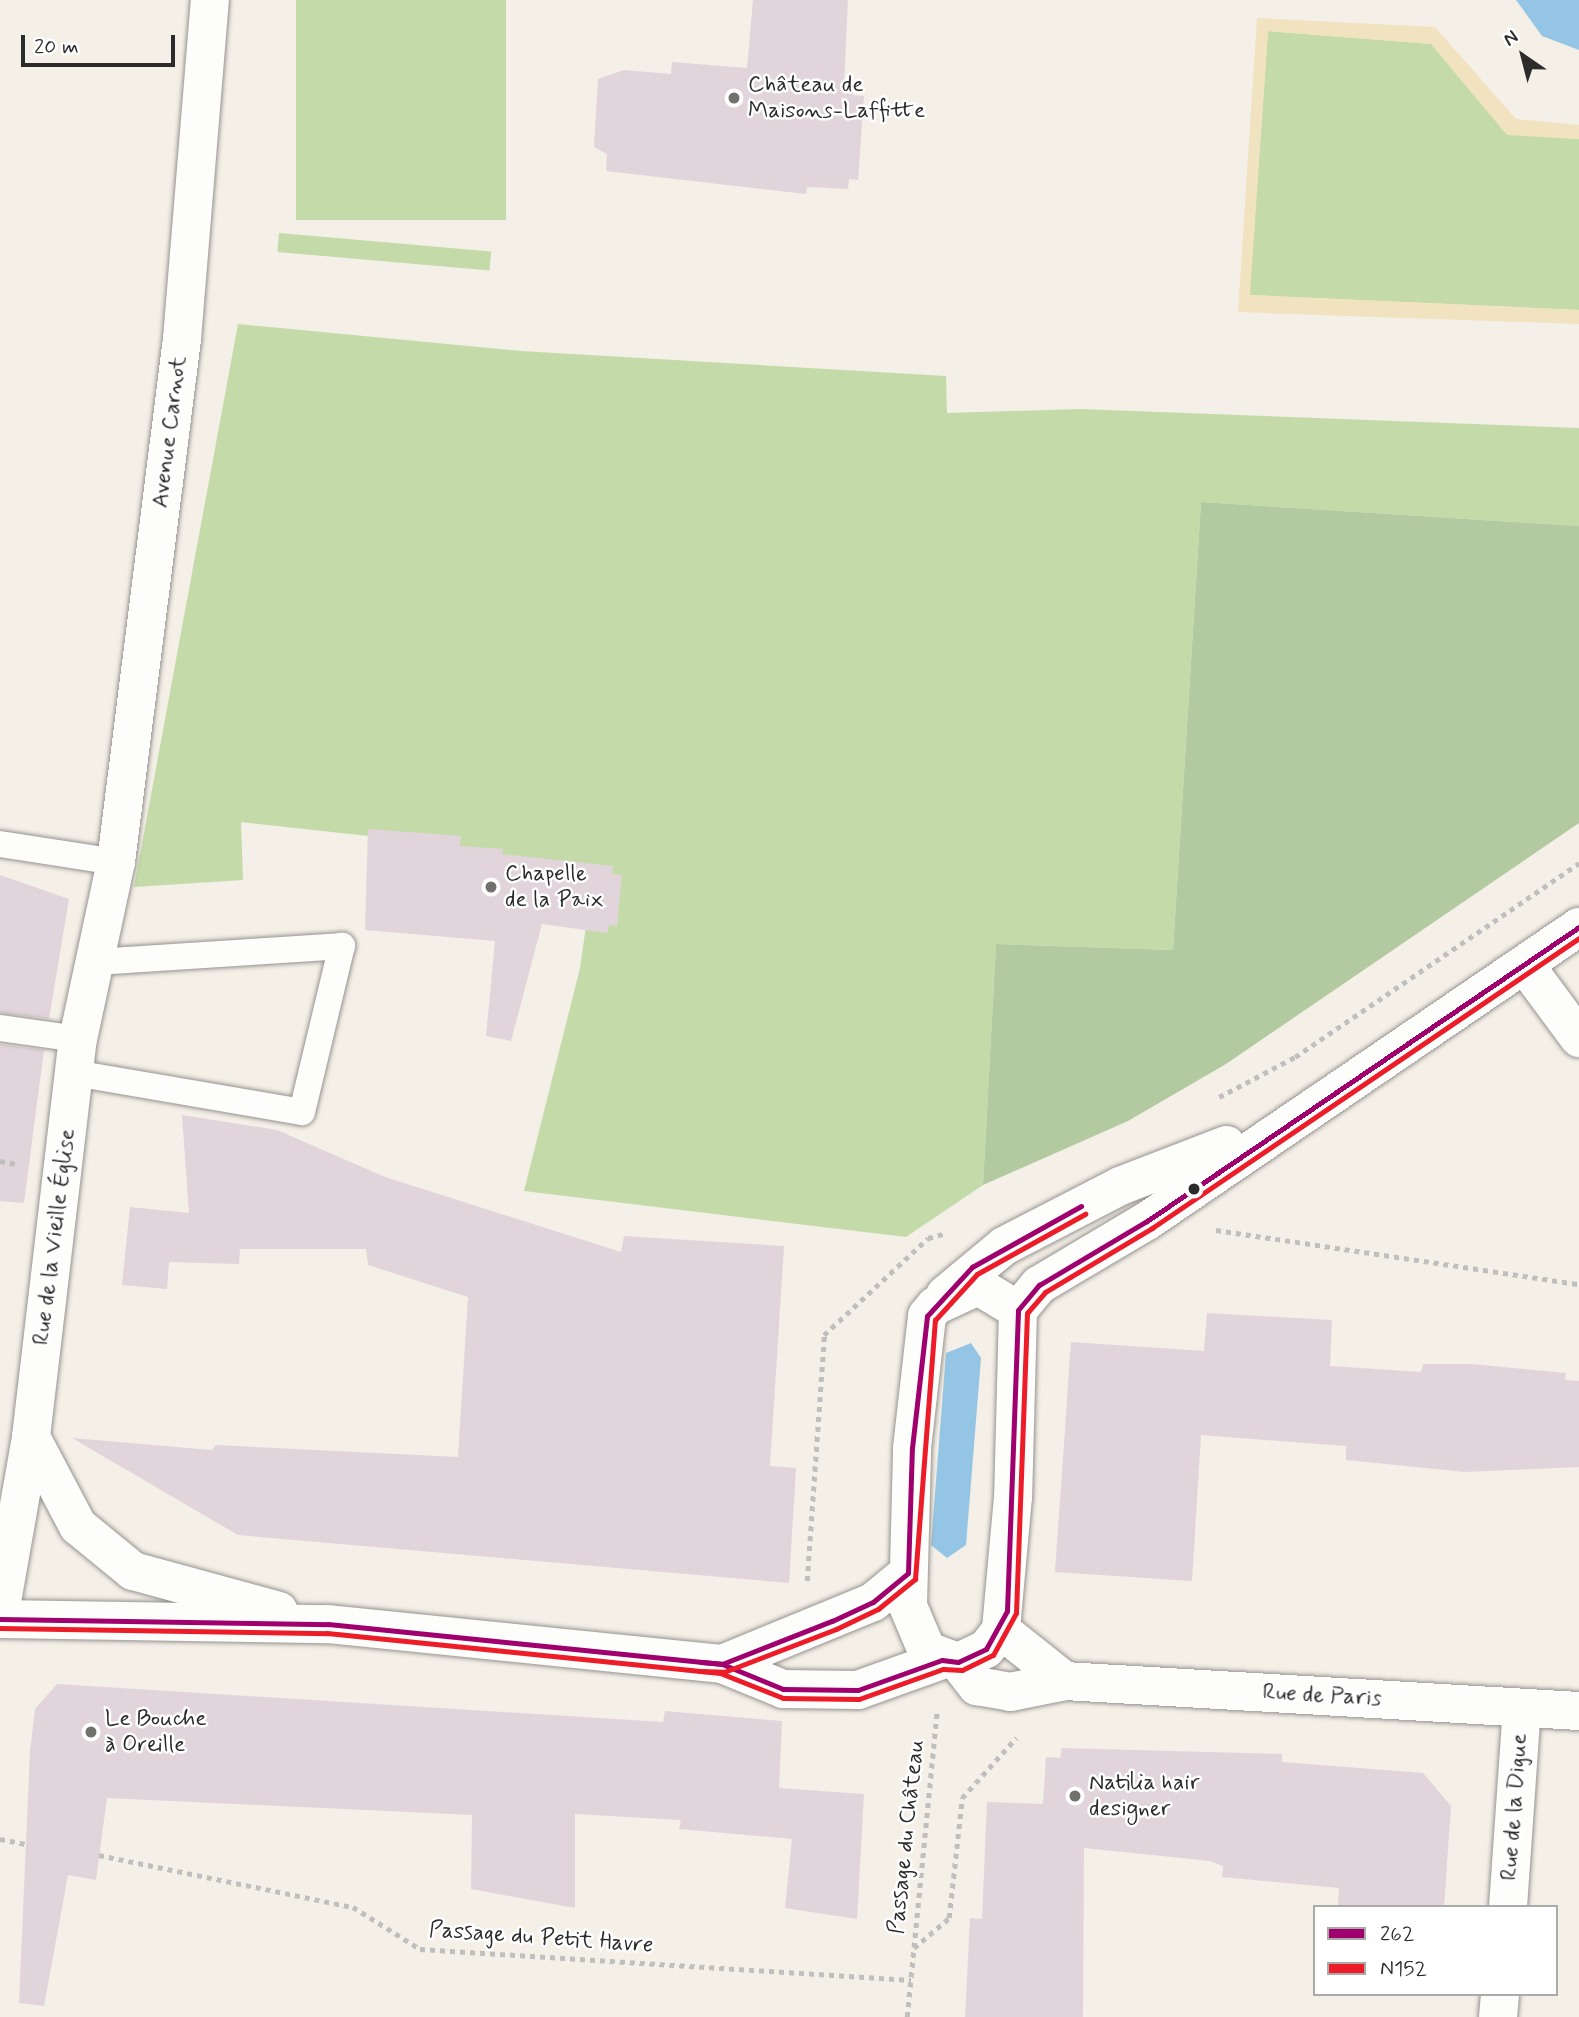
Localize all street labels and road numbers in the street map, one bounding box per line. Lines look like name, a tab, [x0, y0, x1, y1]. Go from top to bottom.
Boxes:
street label: Avenue Carnot	[147, 354, 193, 510]
street label: Rue de la Vieille Église	[28, 1128, 82, 1346]
street label: Rue de Paris	[1263, 1679, 1381, 1713]
street label: Rue de la Digue	[1496, 1735, 1534, 1879]
street label: Passage du Château	[883, 1738, 931, 1936]
street label: Passage du Petit Havre	[428, 1916, 654, 1960]

